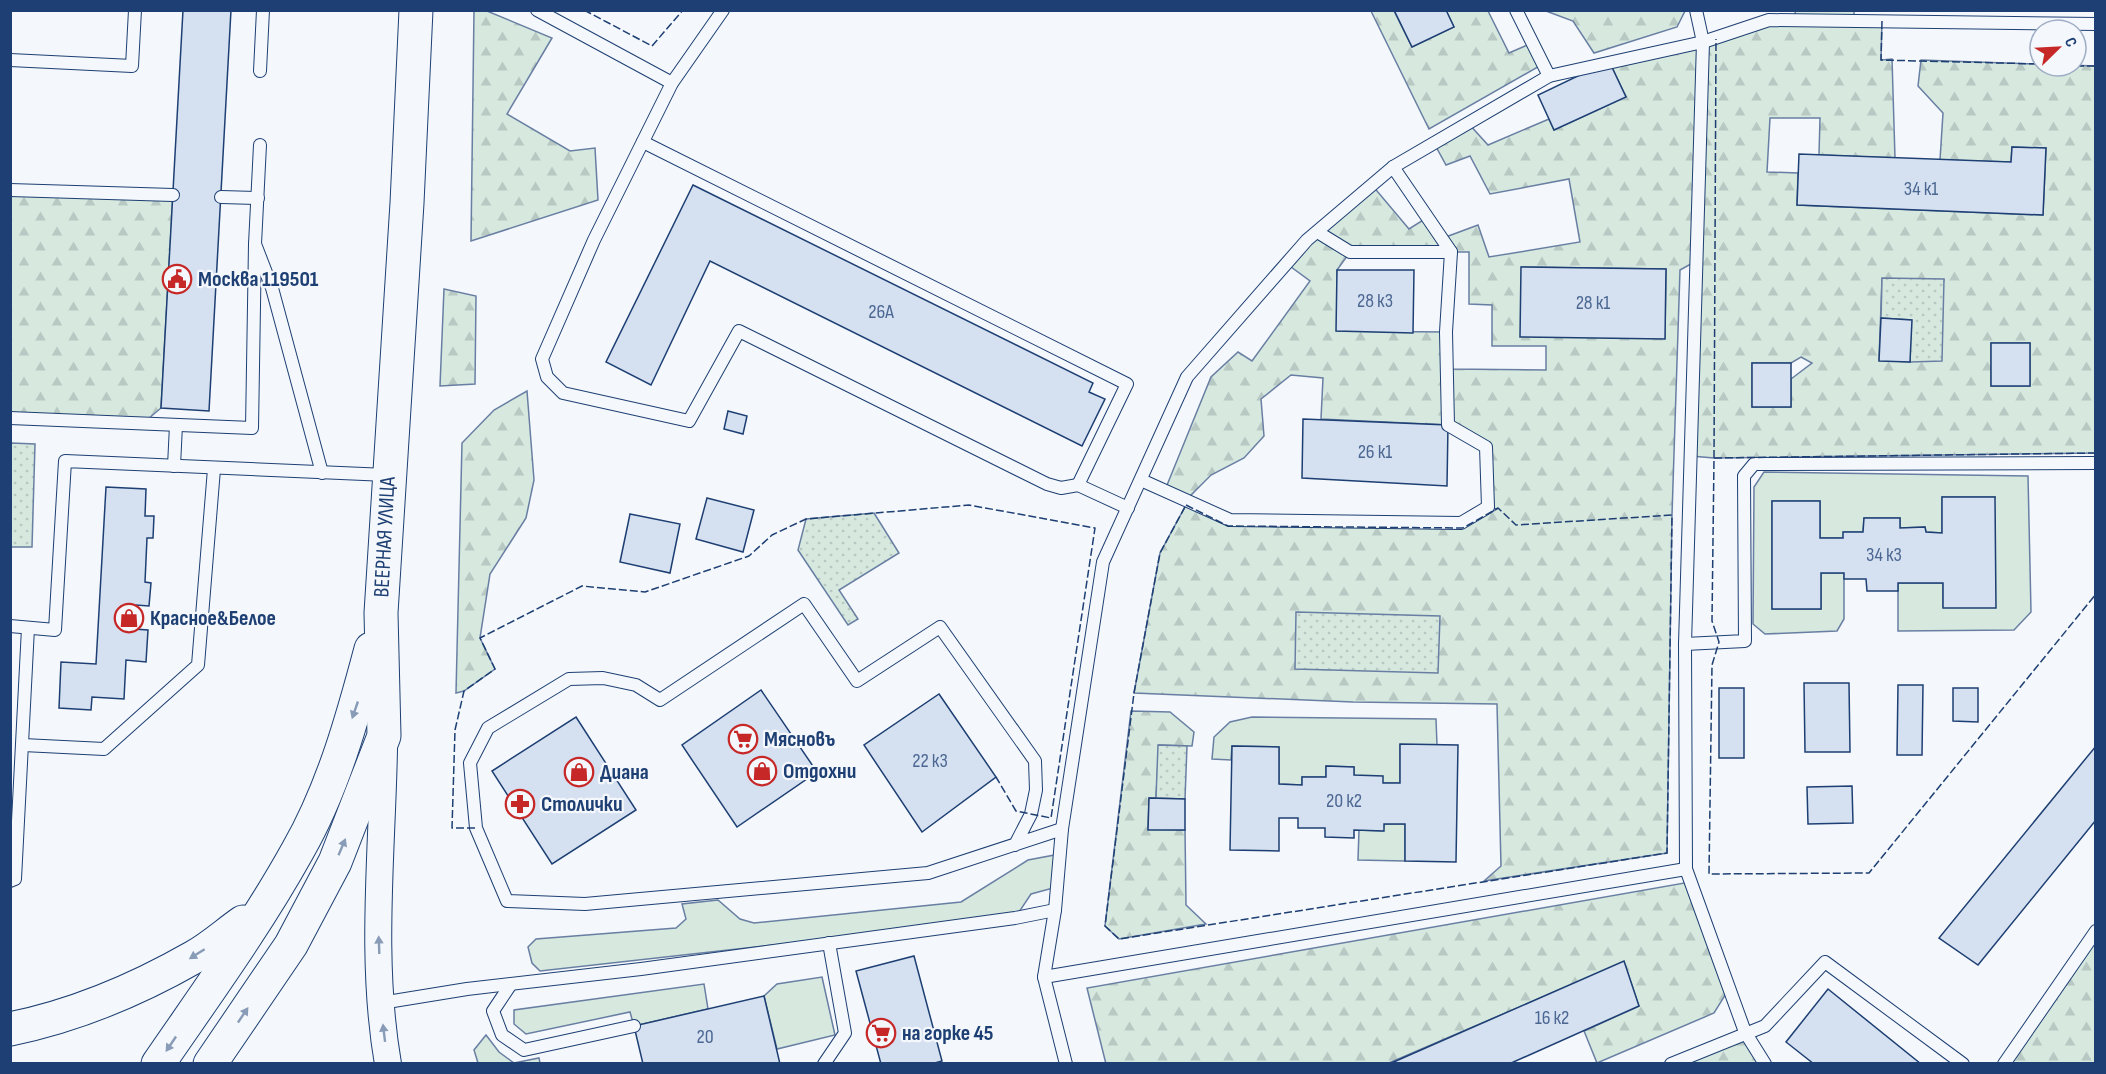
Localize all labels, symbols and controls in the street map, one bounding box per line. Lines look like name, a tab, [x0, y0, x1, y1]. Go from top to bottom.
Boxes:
north arrow	[2028, 18, 2088, 78]
text: С	[2060, 35, 2081, 50]
house number: 34 к1	[1904, 177, 1938, 201]
public building icon: Москва 119501	[161, 263, 193, 295]
place label: Москва 119501	[198, 266, 319, 293]
house number: 28 к3	[1357, 289, 1393, 313]
house number: 28 к1	[1576, 291, 1610, 315]
house number: 26А	[868, 300, 894, 324]
house number: 26 к1	[1358, 440, 1392, 464]
street label: ВЕЕРНАЯ УЛИЦА	[368, 475, 402, 598]
house number: 34 к3	[1866, 543, 1902, 567]
shop icon: Красное&Белое	[113, 602, 145, 634]
place label: Красное&Белое	[150, 605, 276, 632]
one-way arrow	[349, 701, 359, 719]
supermarket icon: Мясновъ	[727, 723, 759, 755]
place label: Мясновъ	[764, 726, 835, 753]
house number: 22 к3	[912, 749, 948, 773]
shop icon: Отдохни	[746, 755, 778, 787]
shop icon: Диана	[563, 756, 595, 788]
place label: Отдохни	[783, 758, 856, 785]
place label: Диана	[600, 759, 649, 786]
pharmacy icon: Столички	[504, 788, 536, 820]
house number: 20 к2	[1326, 789, 1362, 813]
place label: Столички	[541, 791, 623, 818]
one-way arrow	[337, 838, 347, 856]
one-way arrow	[375, 935, 384, 954]
one-way arrow	[189, 949, 205, 960]
house number: 16 к2	[1535, 1006, 1569, 1030]
one-way arrow	[237, 1007, 248, 1023]
supermarket icon: на горке 45	[865, 1017, 897, 1049]
place label: на горке 45	[902, 1020, 994, 1047]
one-way arrow	[380, 1024, 389, 1043]
house number: 20	[696, 1025, 714, 1049]
one-way arrow	[166, 1036, 177, 1052]

